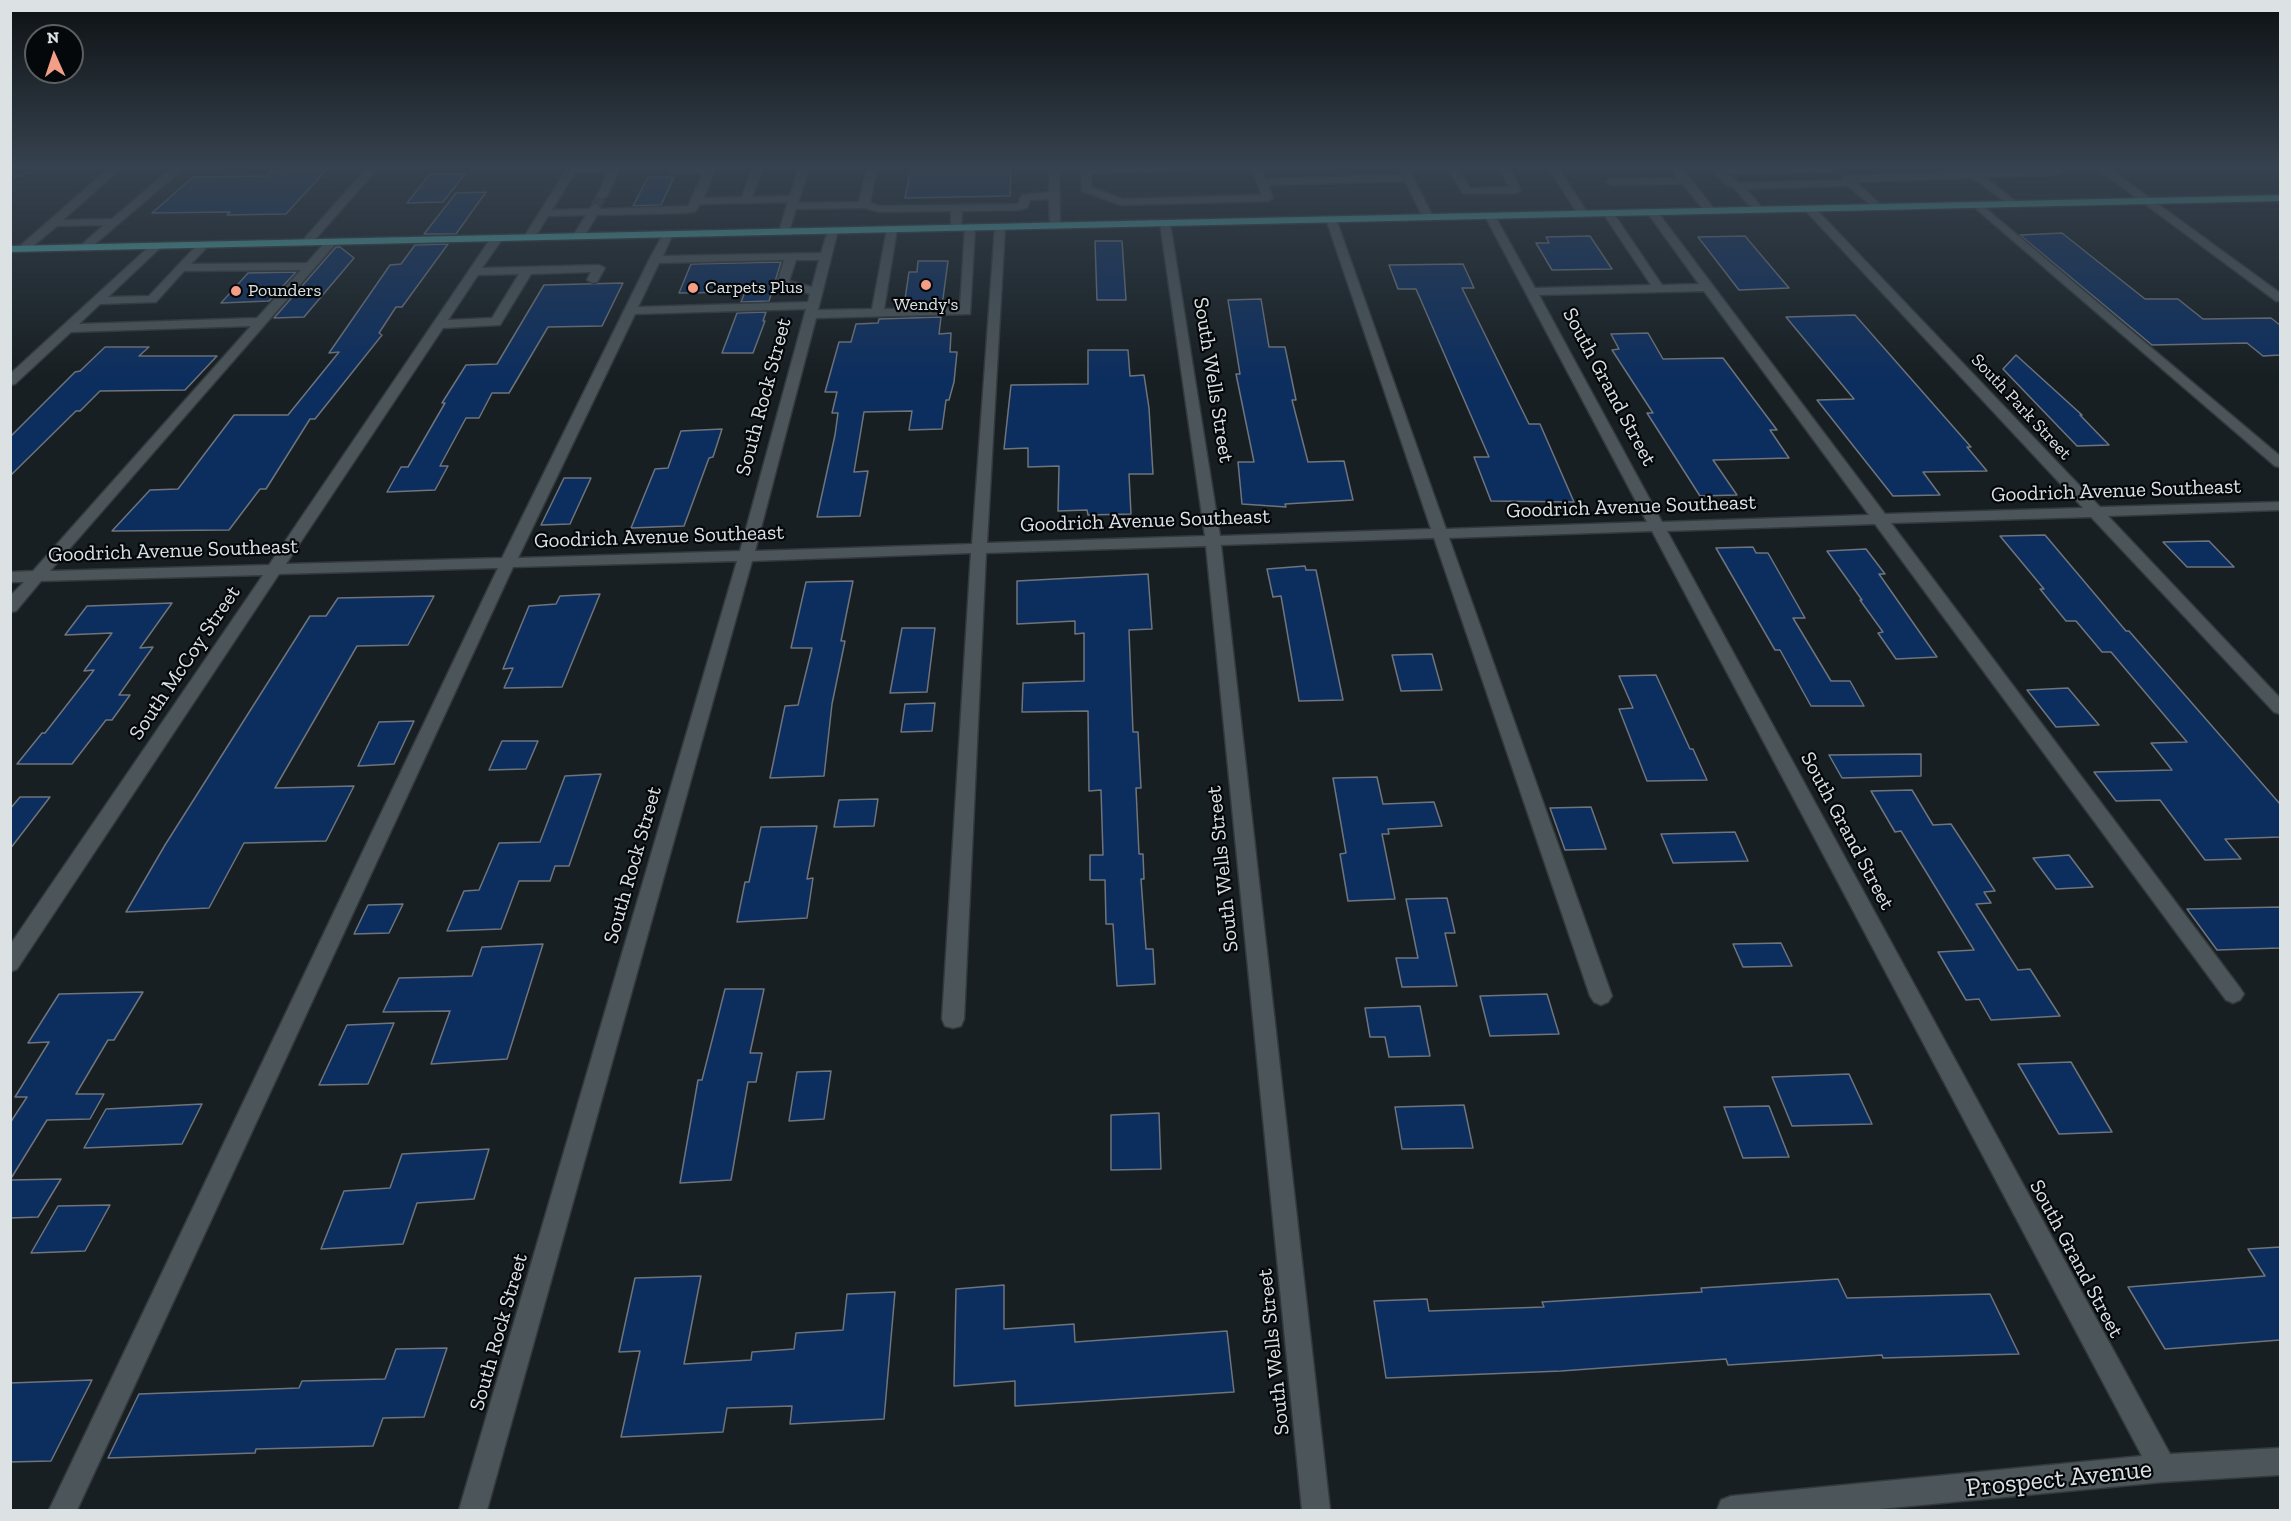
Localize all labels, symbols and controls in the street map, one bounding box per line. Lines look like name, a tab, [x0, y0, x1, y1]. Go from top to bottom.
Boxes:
north arrow	[24, 24, 84, 84]
text: N	[47, 28, 60, 47]
place label: Carpets Plus	[705, 277, 803, 299]
marker: Wendy's	[919, 278, 933, 292]
place label: Pounders	[248, 280, 321, 302]
marker: Carpets Plus	[686, 281, 700, 295]
marker: Pounders	[229, 284, 243, 298]
place label: Wendy's	[894, 294, 958, 316]
street label: South Wells Street	[1187, 296, 1239, 464]
street label: South Grand Street	[1557, 304, 1661, 470]
street label: South Rock Street	[731, 315, 797, 479]
street label: South Park Street	[1966, 350, 2076, 464]
street label: Goodrich Avenue Southeast	[1991, 474, 2241, 508]
street label: Goodrich Avenue Southeast	[1506, 490, 1756, 524]
street label: Goodrich Avenue Southeast	[1020, 504, 1270, 538]
street label: Goodrich Avenue Southeast	[534, 520, 784, 554]
street label: Goodrich Avenue Southeast	[48, 534, 298, 568]
street label: South McCoy Street	[124, 581, 246, 745]
street label: South Grand Street	[1795, 748, 1899, 914]
street label: South Rock Street	[599, 784, 667, 946]
street label: South Wells Street	[1202, 785, 1244, 953]
street label: South Grand Street	[2024, 1176, 2128, 1342]
street label: South Rock Street	[465, 1251, 533, 1413]
street label: South Wells Street	[1253, 1268, 1295, 1436]
street label: Prospect Avenue	[1964, 1454, 2154, 1504]

